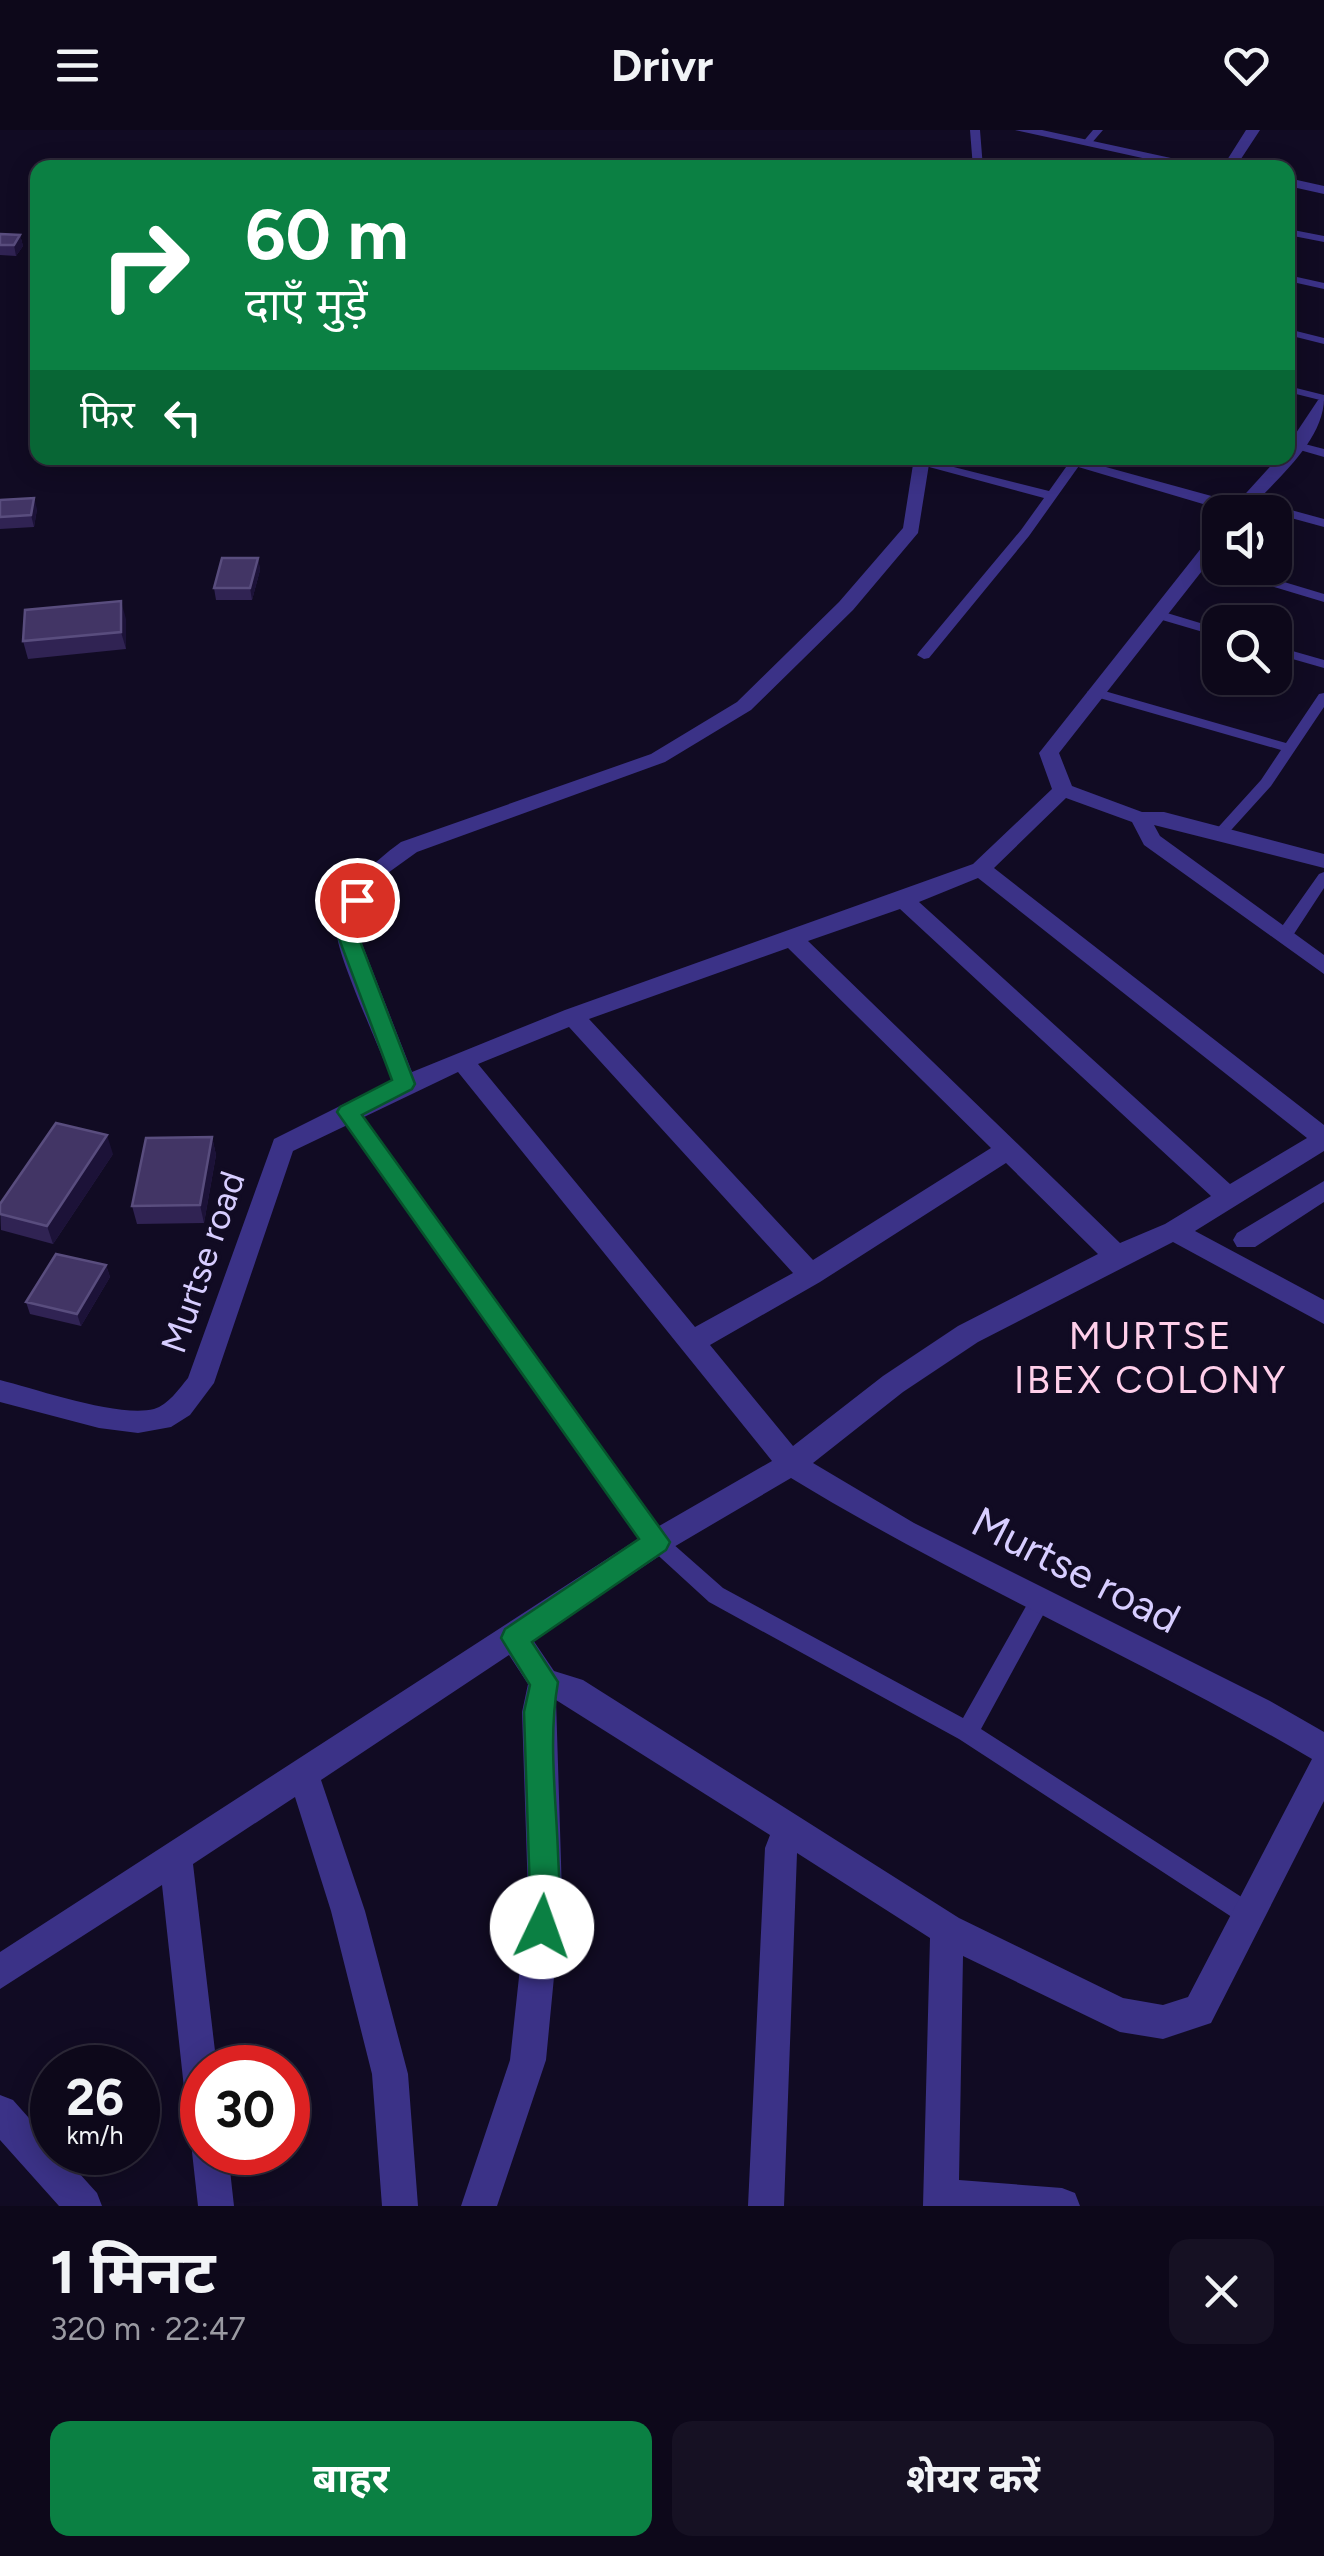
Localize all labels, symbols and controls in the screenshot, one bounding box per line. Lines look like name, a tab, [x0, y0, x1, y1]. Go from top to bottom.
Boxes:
icon: menu	[50, 38, 105, 93]
text: Drivr	[611, 38, 713, 92]
icon: heart	[1219, 38, 1274, 93]
text: 60 m	[245, 192, 409, 277]
icon: right	[80, 200, 210, 330]
text: दाएँ मुड़ें	[245, 277, 368, 331]
icon: left	[155, 390, 210, 445]
text: फिर	[80, 392, 135, 438]
map controls	[1202, 495, 1292, 695]
button: sound	[1202, 495, 1292, 585]
button: search	[1202, 605, 1292, 695]
pin	[315, 858, 400, 943]
icon: arrive	[330, 873, 385, 928]
street label: Murtse road	[152, 1166, 254, 1358]
district label: MURTSE IBEX COLONY	[1014, 1313, 1288, 1403]
street label: Murtse road	[964, 1496, 1188, 1644]
position arrow	[490, 1875, 594, 1979]
speed limit sign: 30	[180, 2045, 310, 2175]
text: 26	[66, 2067, 124, 2128]
text: km/h	[66, 2120, 124, 2150]
text: 1 मिनट	[50, 2236, 216, 2308]
button: close	[1169, 2239, 1274, 2344]
text: 320 m · 22:47	[50, 2310, 246, 2348]
button: बाहर	[50, 2421, 652, 2536]
button: शेयर करें	[672, 2421, 1274, 2536]

